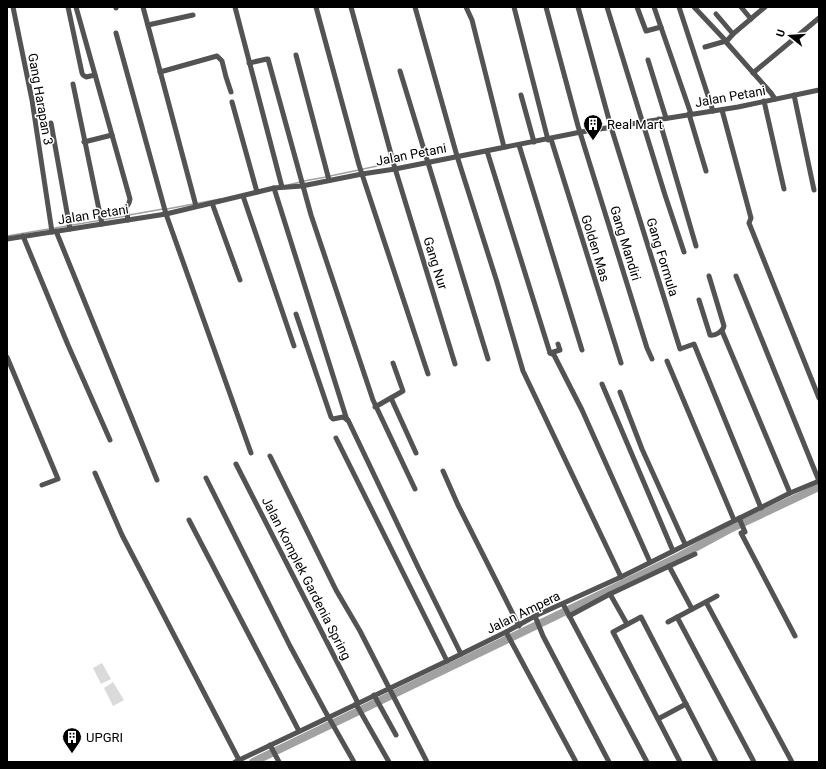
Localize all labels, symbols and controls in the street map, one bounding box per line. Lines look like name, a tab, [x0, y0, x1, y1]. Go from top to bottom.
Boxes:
north arrow	[770, 16, 810, 56]
text: U	[774, 28, 788, 39]
street label: Gang Harapan 3	[25, 52, 56, 146]
street label: Jalan Petani	[694, 83, 767, 110]
building icon: Real Mart	[582, 113, 604, 141]
place label: Real Mart	[607, 117, 663, 132]
street label: Jalan Petani	[375, 140, 448, 169]
street label: Jalan Petani	[57, 201, 130, 227]
street label: Gang Mandiri	[607, 204, 644, 282]
street label: Golden Mas	[578, 213, 613, 284]
street label: Gang Formula	[643, 216, 682, 298]
street label: Gang Nur	[420, 235, 451, 292]
street label: Jalan Komplek Gardenia Spring	[259, 494, 354, 662]
street label: Jalan Ampera	[484, 588, 563, 637]
building icon: UPGRI	[61, 726, 83, 754]
place label: UPGRI	[86, 730, 123, 745]

